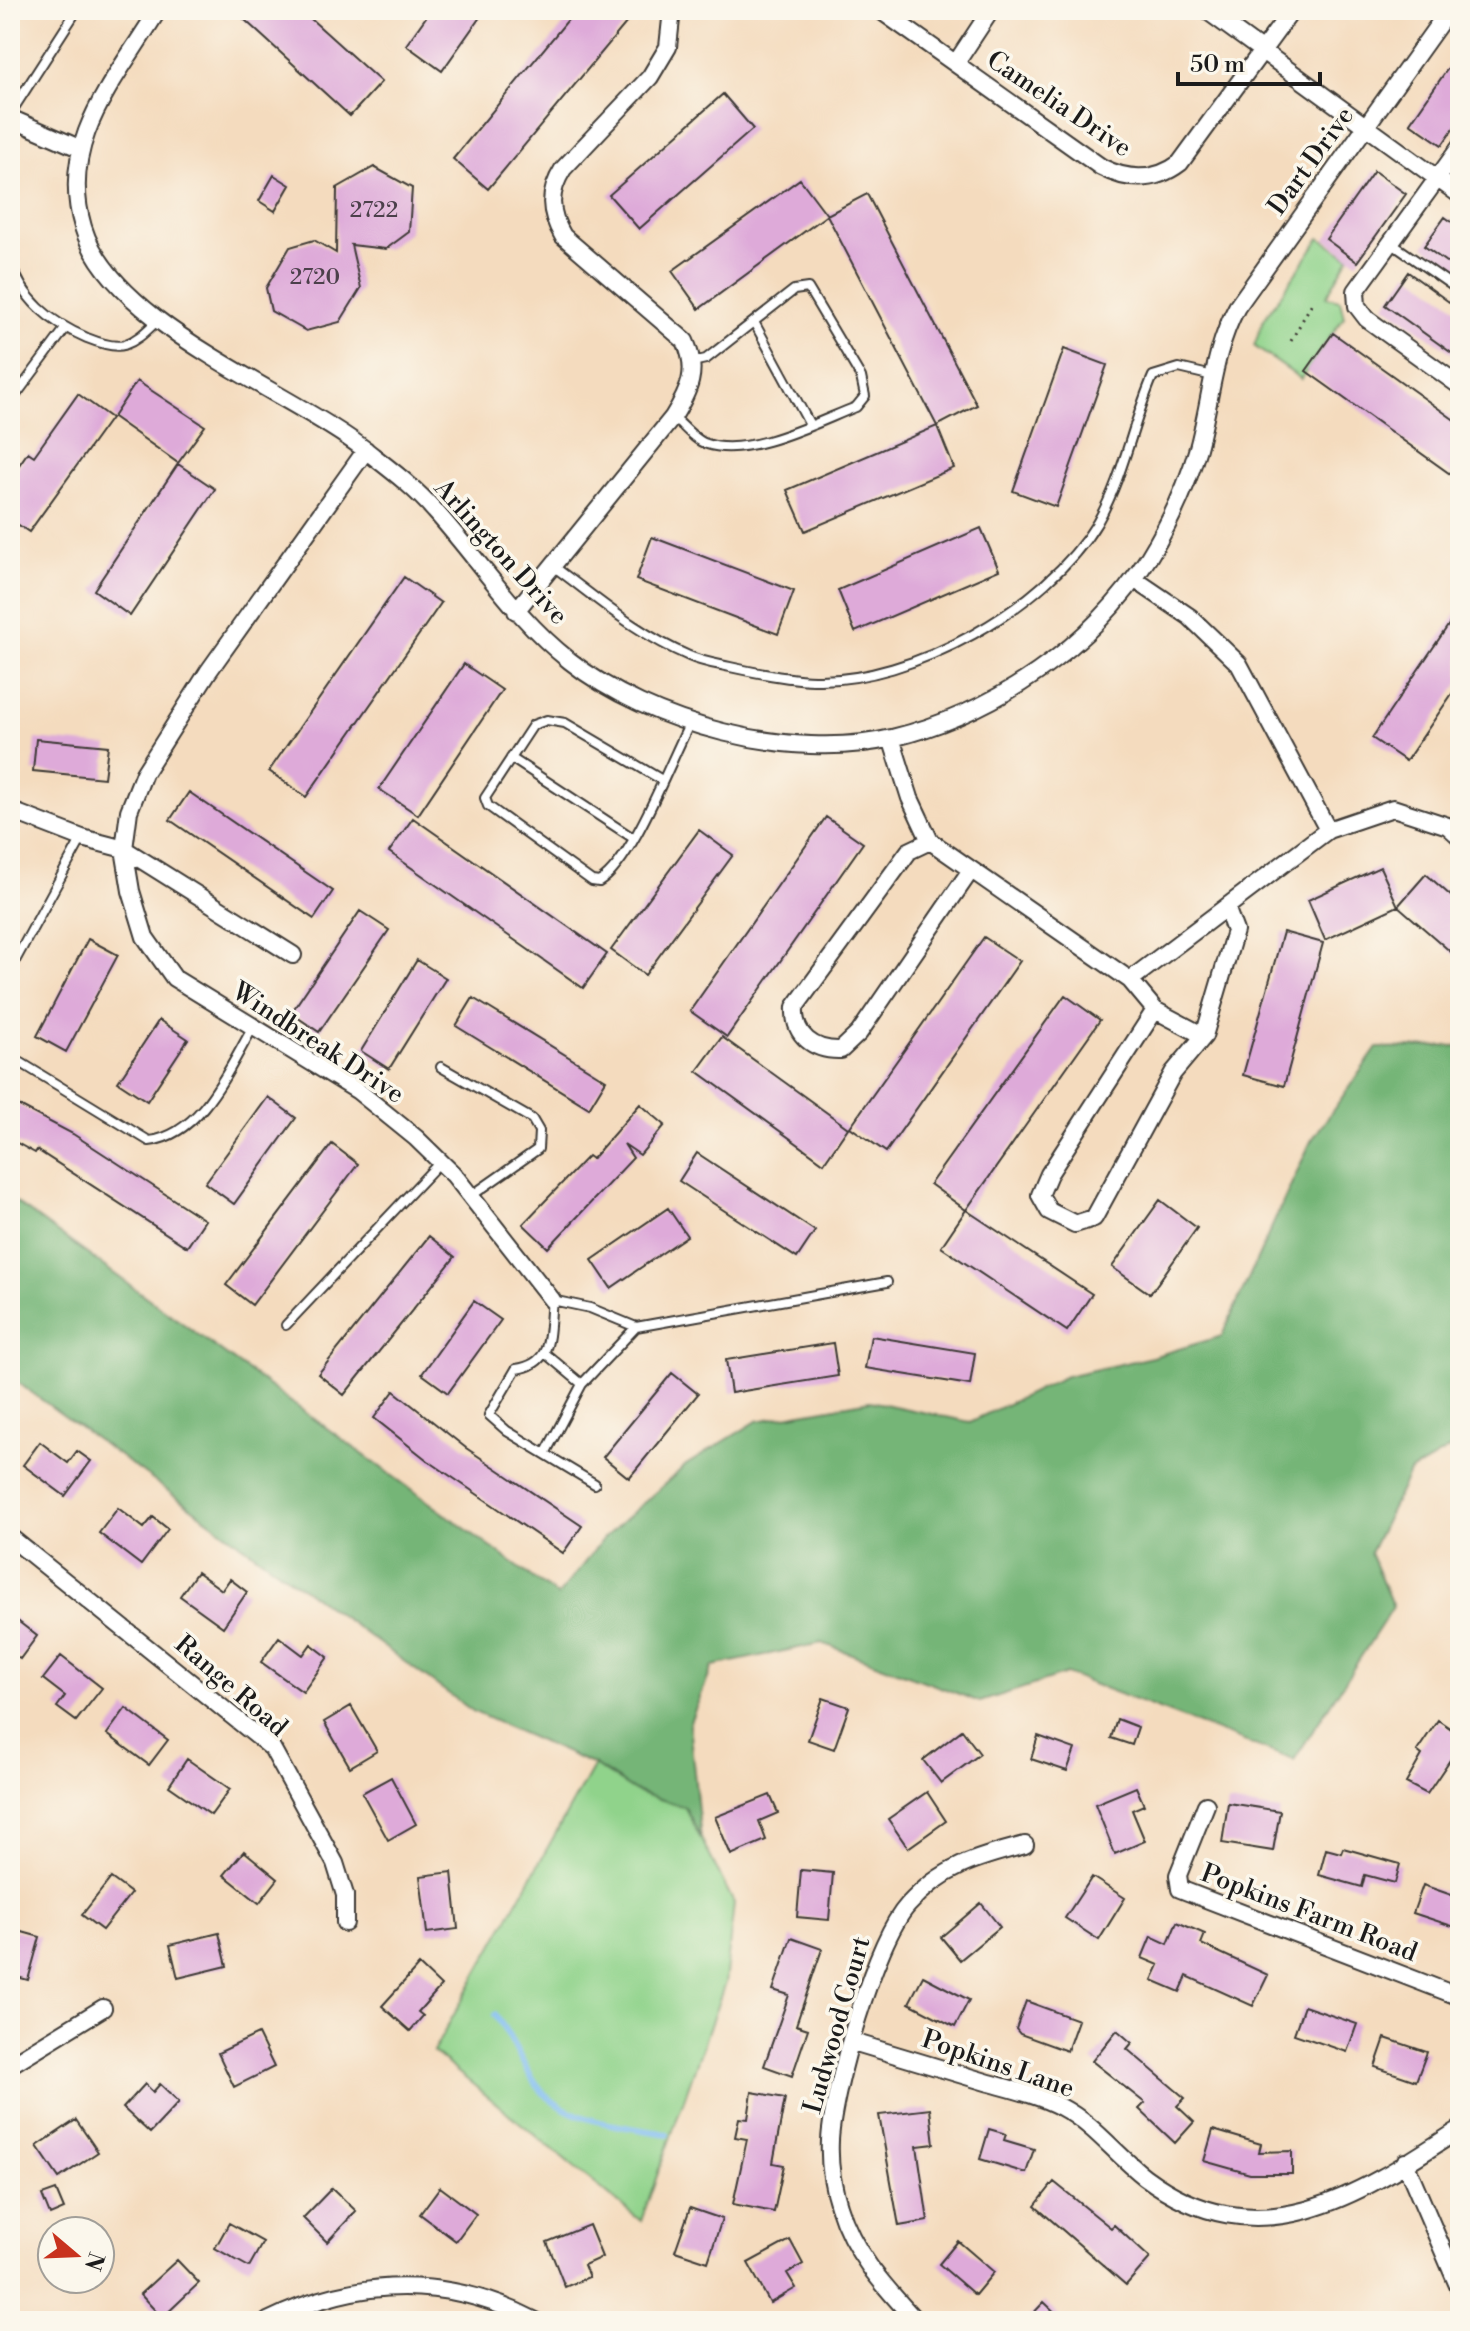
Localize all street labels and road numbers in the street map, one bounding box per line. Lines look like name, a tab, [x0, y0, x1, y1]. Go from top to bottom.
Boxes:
street label: Camelia Drive	[980, 44, 1138, 164]
street label: Dart Drive	[1261, 101, 1361, 221]
street label: Arlington Drive	[427, 472, 575, 631]
street label: Windbreak Drive	[225, 975, 410, 1111]
street label: Range Road	[168, 1628, 294, 1744]
street label: Popkins Farm Road	[1196, 1857, 1422, 1969]
street label: Ludwood Court	[796, 1933, 878, 2117]
street label: Popkins Lane	[918, 2023, 1078, 2105]

